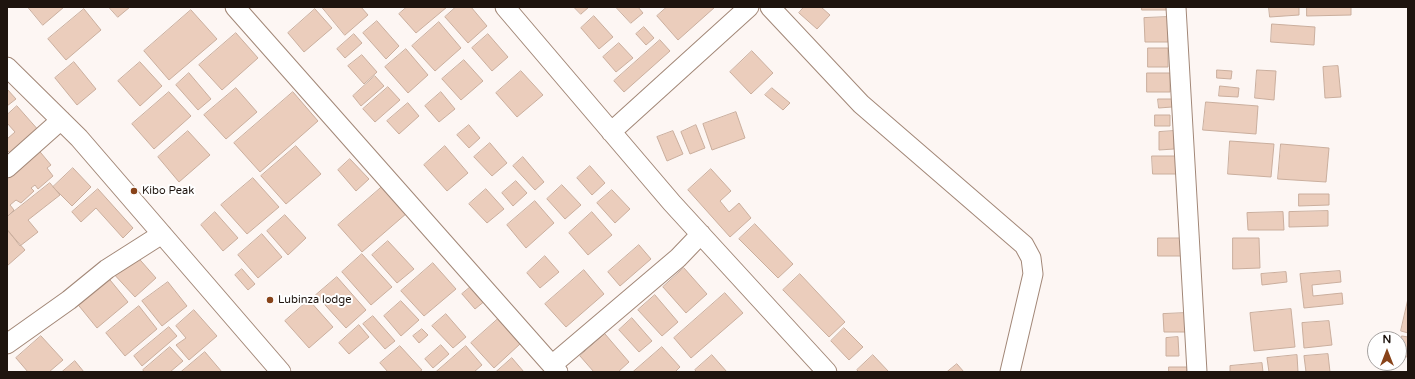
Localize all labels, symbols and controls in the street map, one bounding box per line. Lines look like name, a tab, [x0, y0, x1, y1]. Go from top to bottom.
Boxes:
place label: Kibo Peak	[142, 184, 194, 198]
marker: Kibo Peak	[129, 186, 139, 196]
place label: Lubinza lodge	[278, 293, 351, 307]
marker: Lubinza lodge	[265, 295, 275, 305]
north arrow	[1367, 331, 1407, 371]
text: N	[1383, 333, 1391, 346]

